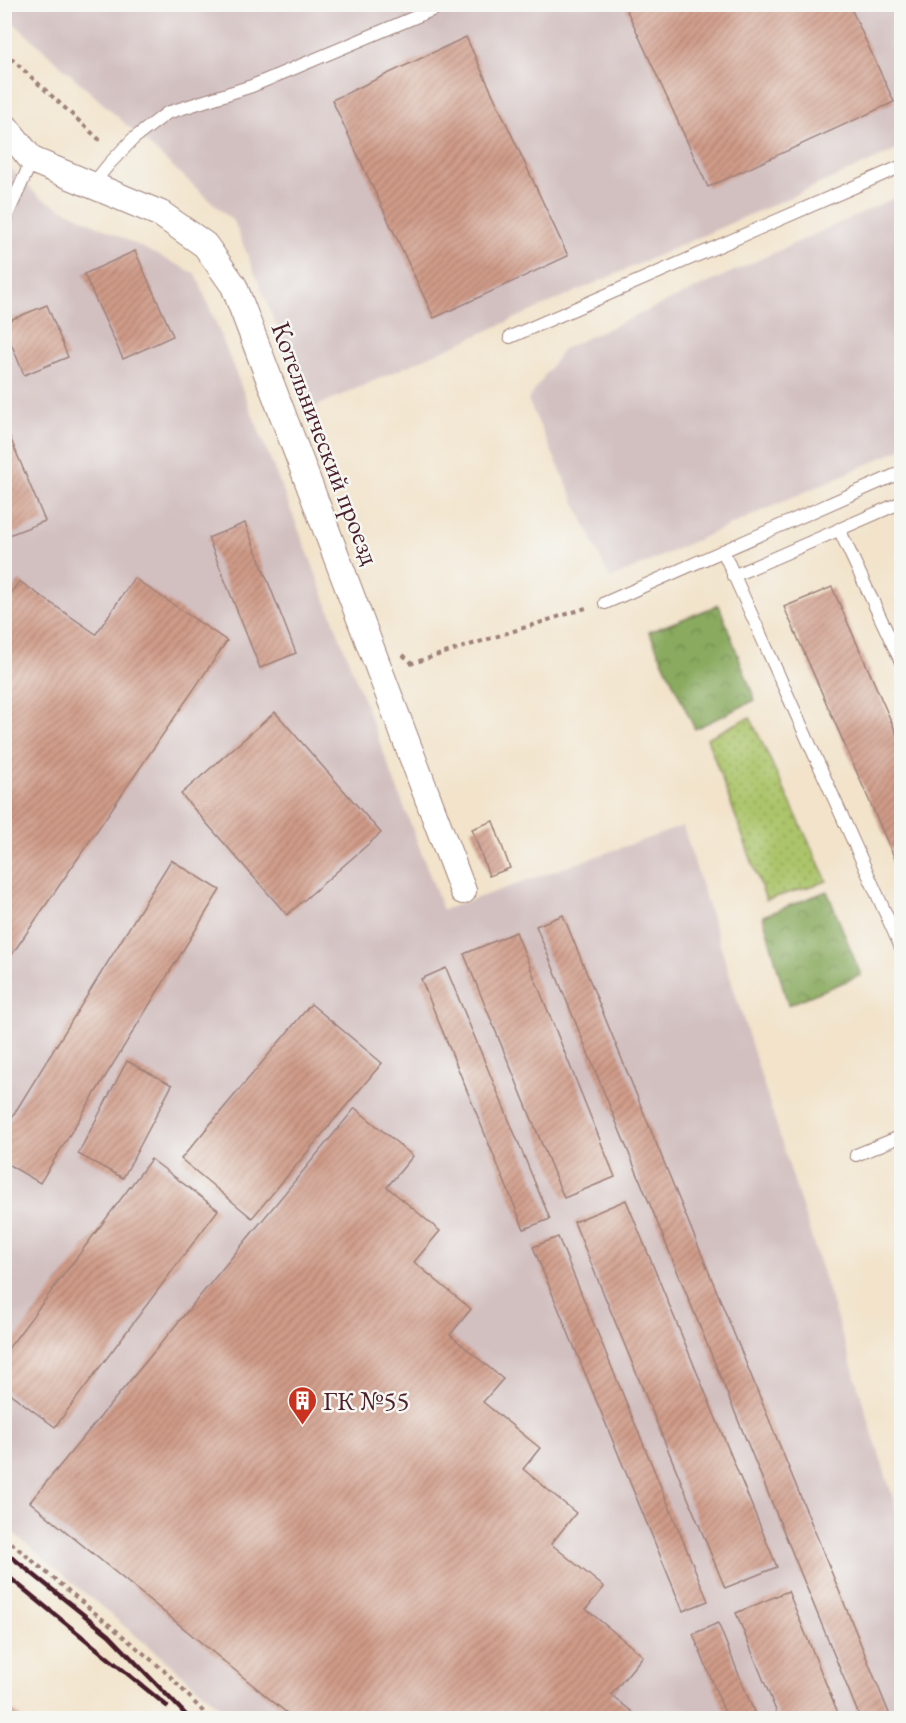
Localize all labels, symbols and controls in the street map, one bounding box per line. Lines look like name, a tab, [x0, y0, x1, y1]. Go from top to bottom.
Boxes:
street label: Котельнический проезд	[264, 317, 388, 569]
place label: ГК №55	[323, 1383, 410, 1418]
building icon: ГК №55	[286, 1384, 318, 1426]

